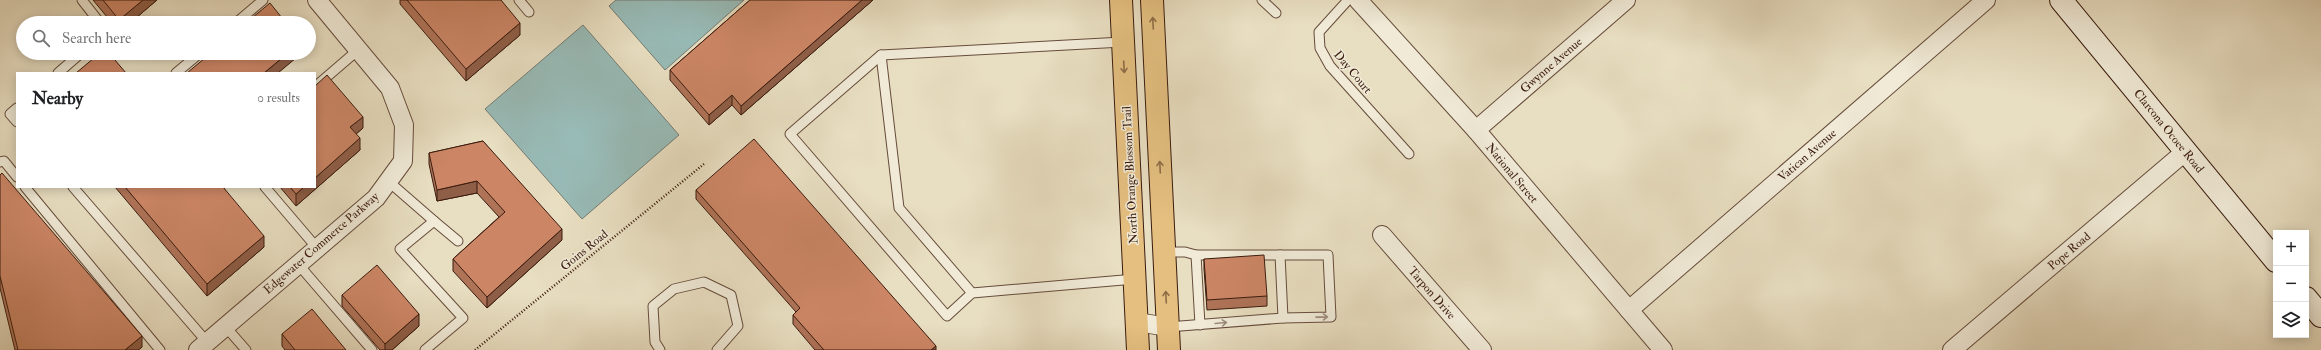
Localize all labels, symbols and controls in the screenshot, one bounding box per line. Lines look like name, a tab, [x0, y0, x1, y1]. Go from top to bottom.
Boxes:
search box	[16, 16, 316, 60]
one-way arrow	[1149, 17, 1157, 30]
icon: search	[30, 27, 52, 49]
text: Search here	[62, 29, 131, 48]
street label: Gwynne Avenue	[1517, 34, 1585, 96]
street label: Day Court	[1330, 48, 1375, 97]
one-way arrow	[1121, 60, 1128, 73]
street label: Clarcona Ocoee Road	[2130, 86, 2207, 176]
text: Nearby	[32, 88, 83, 109]
text: 0 results	[257, 90, 300, 106]
street label: North Orange Blossom Trail	[1119, 106, 1142, 244]
street label: Vatican Avenue	[1775, 126, 1840, 185]
street label: National Street	[1482, 140, 1541, 207]
one-way arrow	[1156, 161, 1164, 174]
street label: Edgewater Commerce Parkway	[261, 189, 383, 298]
street label: Goins Road	[557, 227, 611, 274]
street label: Pope Road	[2045, 229, 2094, 274]
map controls	[2273, 230, 2309, 338]
button: +	[2273, 230, 2309, 266]
street label: Tarpon Drive	[1405, 264, 1459, 323]
button: −	[2273, 266, 2309, 302]
one-way arrow	[1163, 291, 1170, 304]
button: layers	[2273, 302, 2309, 338]
one-way arrow	[1315, 313, 1328, 321]
one-way arrow	[1214, 320, 1227, 327]

